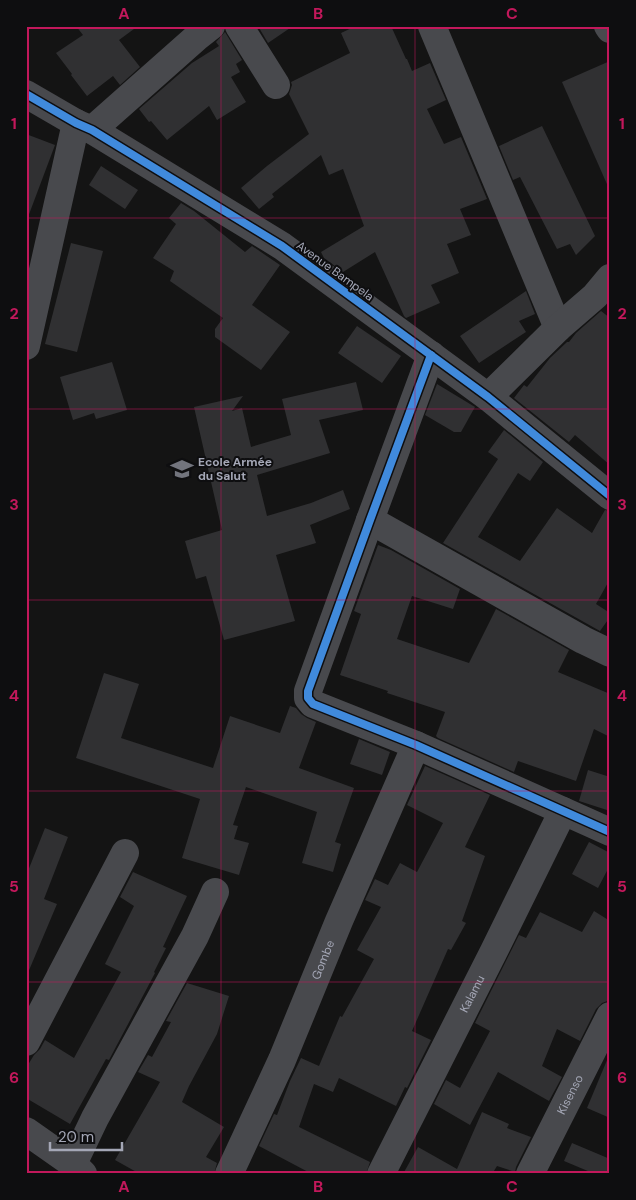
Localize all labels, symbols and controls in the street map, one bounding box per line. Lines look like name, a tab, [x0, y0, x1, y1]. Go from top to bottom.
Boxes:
text: A	[118, 3, 130, 24]
text: B	[313, 3, 323, 24]
text: C	[506, 3, 518, 24]
text: 1	[11, 113, 17, 134]
text: 1	[619, 113, 625, 134]
street label: Avenue Bampela	[293, 237, 377, 305]
text: 2	[9, 303, 19, 324]
text: 2	[617, 303, 627, 324]
place label: Ecole Armée du Salut	[198, 454, 272, 484]
school or university icon: Ecole Armée du Salut	[169, 456, 195, 482]
text: 3	[9, 494, 19, 515]
text: 3	[617, 494, 627, 515]
text: 4	[9, 685, 19, 706]
text: 4	[617, 685, 627, 706]
text: 5	[9, 876, 19, 897]
text: 5	[617, 876, 627, 897]
street label: Gombe	[308, 938, 338, 982]
street label: Kalamu	[456, 972, 489, 1015]
text: 6	[9, 1067, 19, 1088]
text: 6	[617, 1067, 627, 1088]
street label: Kisenso	[553, 1072, 587, 1117]
scale bar	[50, 1120, 122, 1152]
text: 20 m	[58, 1127, 94, 1147]
text: A	[118, 1176, 130, 1197]
text: B	[313, 1176, 323, 1197]
text: C	[506, 1176, 518, 1197]

